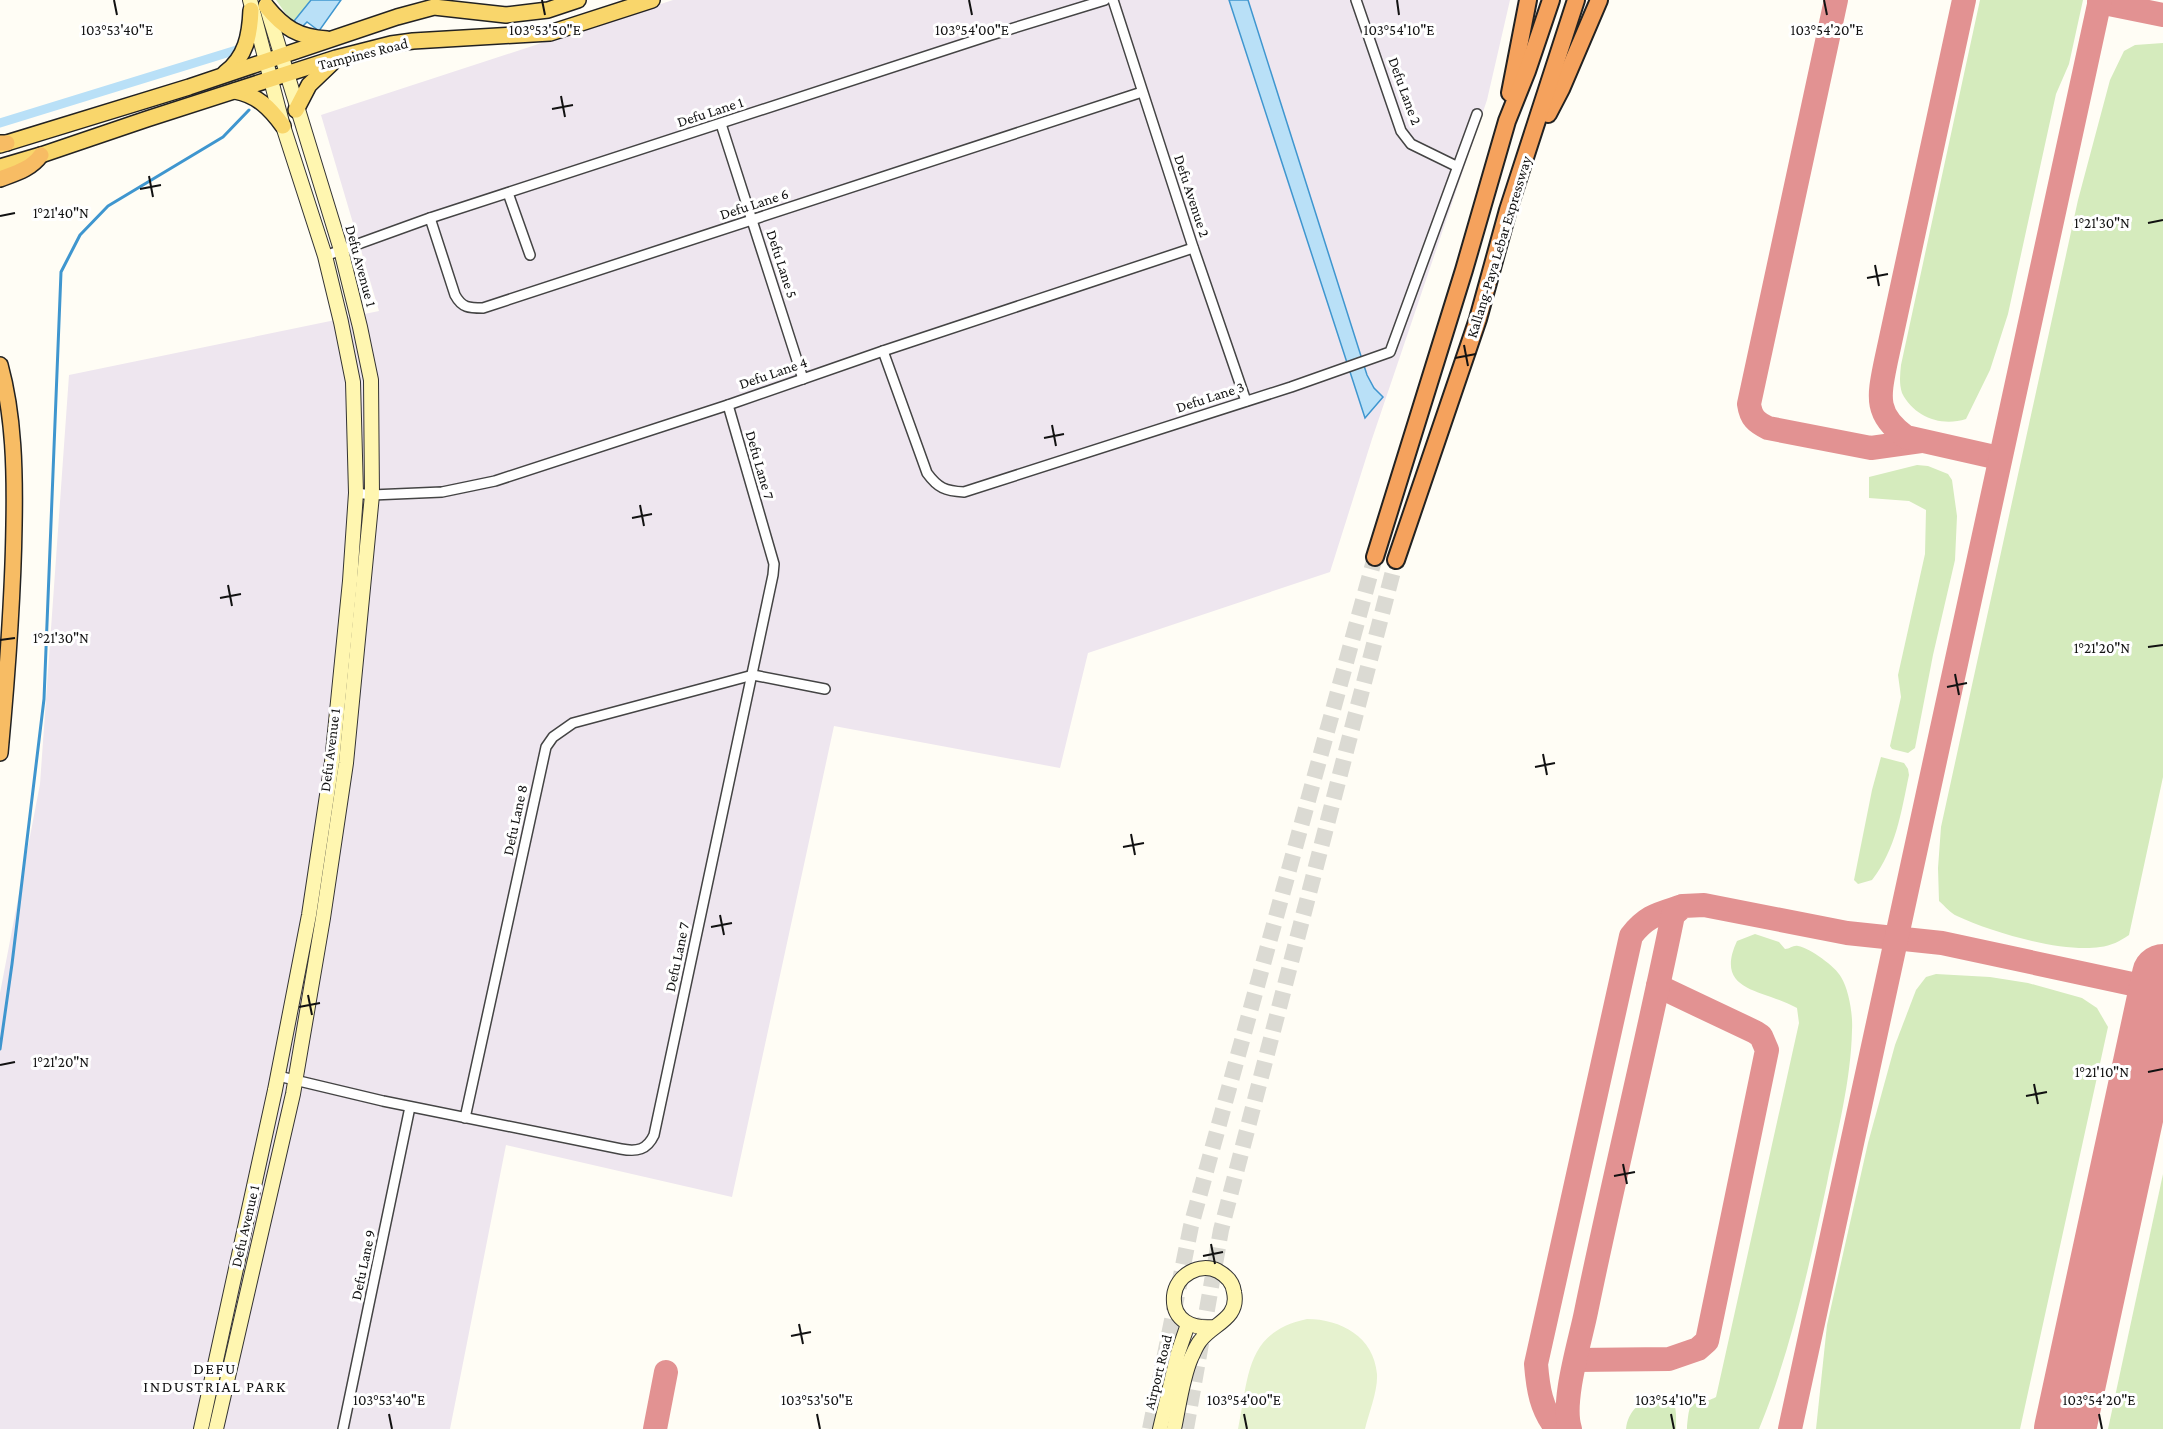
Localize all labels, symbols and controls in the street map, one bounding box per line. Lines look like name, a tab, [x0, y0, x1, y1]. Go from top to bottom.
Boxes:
text: 103°53'40"E	[81, 22, 153, 38]
text: 103°53'50"E	[509, 22, 581, 38]
text: 103°54'00"E	[935, 22, 1009, 38]
text: 103°54'10"E	[1364, 22, 1434, 38]
text: 103°54'20"E	[1791, 22, 1863, 38]
street label: Tampines Road	[316, 35, 410, 74]
street label: Defu Lane 2	[1385, 55, 1425, 127]
street label: Defu Lane 1	[675, 94, 745, 130]
street label: Defu Avenue 2	[1171, 153, 1213, 239]
street label: Kallang-Paya Lebar Expressway	[1464, 154, 1535, 340]
street label: Defu Lane 6	[718, 185, 790, 223]
text: 1°21'40"N	[33, 205, 89, 221]
text: 1°21'30"N	[2074, 215, 2130, 231]
street label: Defu Avenue 1	[342, 223, 380, 309]
street label: Defu Lane 5	[763, 228, 801, 300]
street label: Defu Lane 4	[737, 354, 809, 392]
street label: Defu Lane 3	[1174, 378, 1246, 416]
street label: Defu Lane 7	[743, 429, 777, 501]
text: 1°21'30"N	[33, 630, 89, 646]
text: 1°21'20"N	[2074, 640, 2130, 656]
street label: Defu Avenue 1	[317, 707, 343, 793]
street label: Defu Lane 8	[500, 783, 530, 857]
street label: Defu Lane 7	[662, 921, 692, 993]
text: 1°21'20"N	[33, 1054, 89, 1070]
text: 1°21'10"N	[2075, 1064, 2129, 1080]
street label: Defu Avenue 1	[228, 1183, 262, 1269]
street label: Defu Lane 9	[348, 1228, 378, 1302]
street label: Airport Road	[1141, 1333, 1176, 1411]
district label: DEFU INDUSTRIAL PARK	[143, 1360, 287, 1395]
text: 103°53'40"E	[353, 1392, 425, 1408]
text: 103°53'50"E	[781, 1392, 853, 1408]
text: 103°54'00"E	[1207, 1392, 1281, 1408]
text: 103°54'10"E	[1636, 1392, 1706, 1408]
text: 103°54'20"E	[2063, 1392, 2135, 1408]

